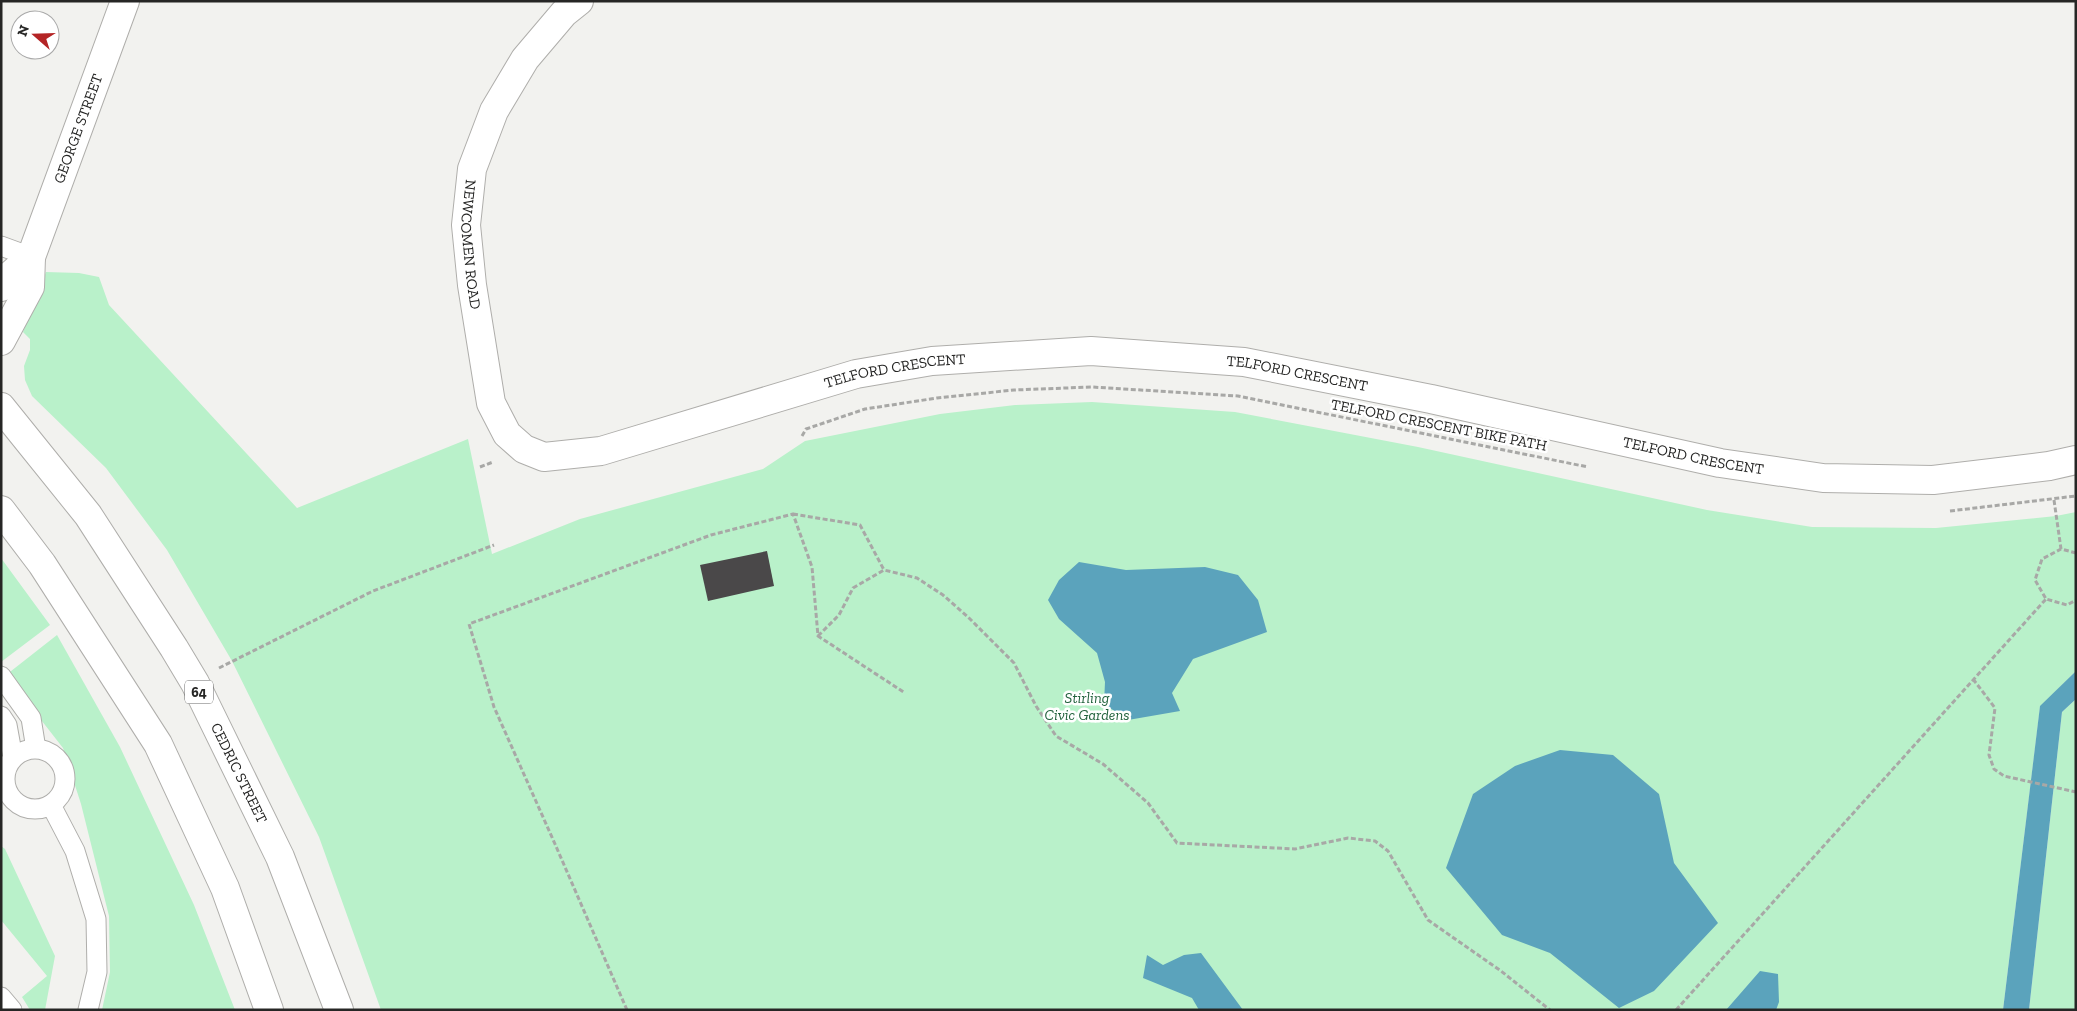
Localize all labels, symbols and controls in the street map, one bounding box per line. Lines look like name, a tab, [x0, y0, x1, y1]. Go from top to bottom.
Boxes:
north arrow	[10, 10, 60, 60]
text: N	[13, 22, 33, 39]
street label: GEORGE STREET	[50, 71, 106, 186]
street label: NEWCOMEN ROAD	[457, 179, 485, 311]
street label: TELFORD CRESCENT	[822, 350, 966, 392]
street label: TELFORD CRESCENT	[1226, 352, 1369, 395]
street label: TELFORD CRESCENT BIKE PATH	[1330, 395, 1548, 455]
street label: TELFORD CRESCENT	[1621, 433, 1765, 478]
road number: 64	[185, 680, 213, 704]
park label: Stirling Civic Gardens	[1044, 689, 1130, 724]
street label: CEDRIC STREET	[207, 720, 271, 826]

